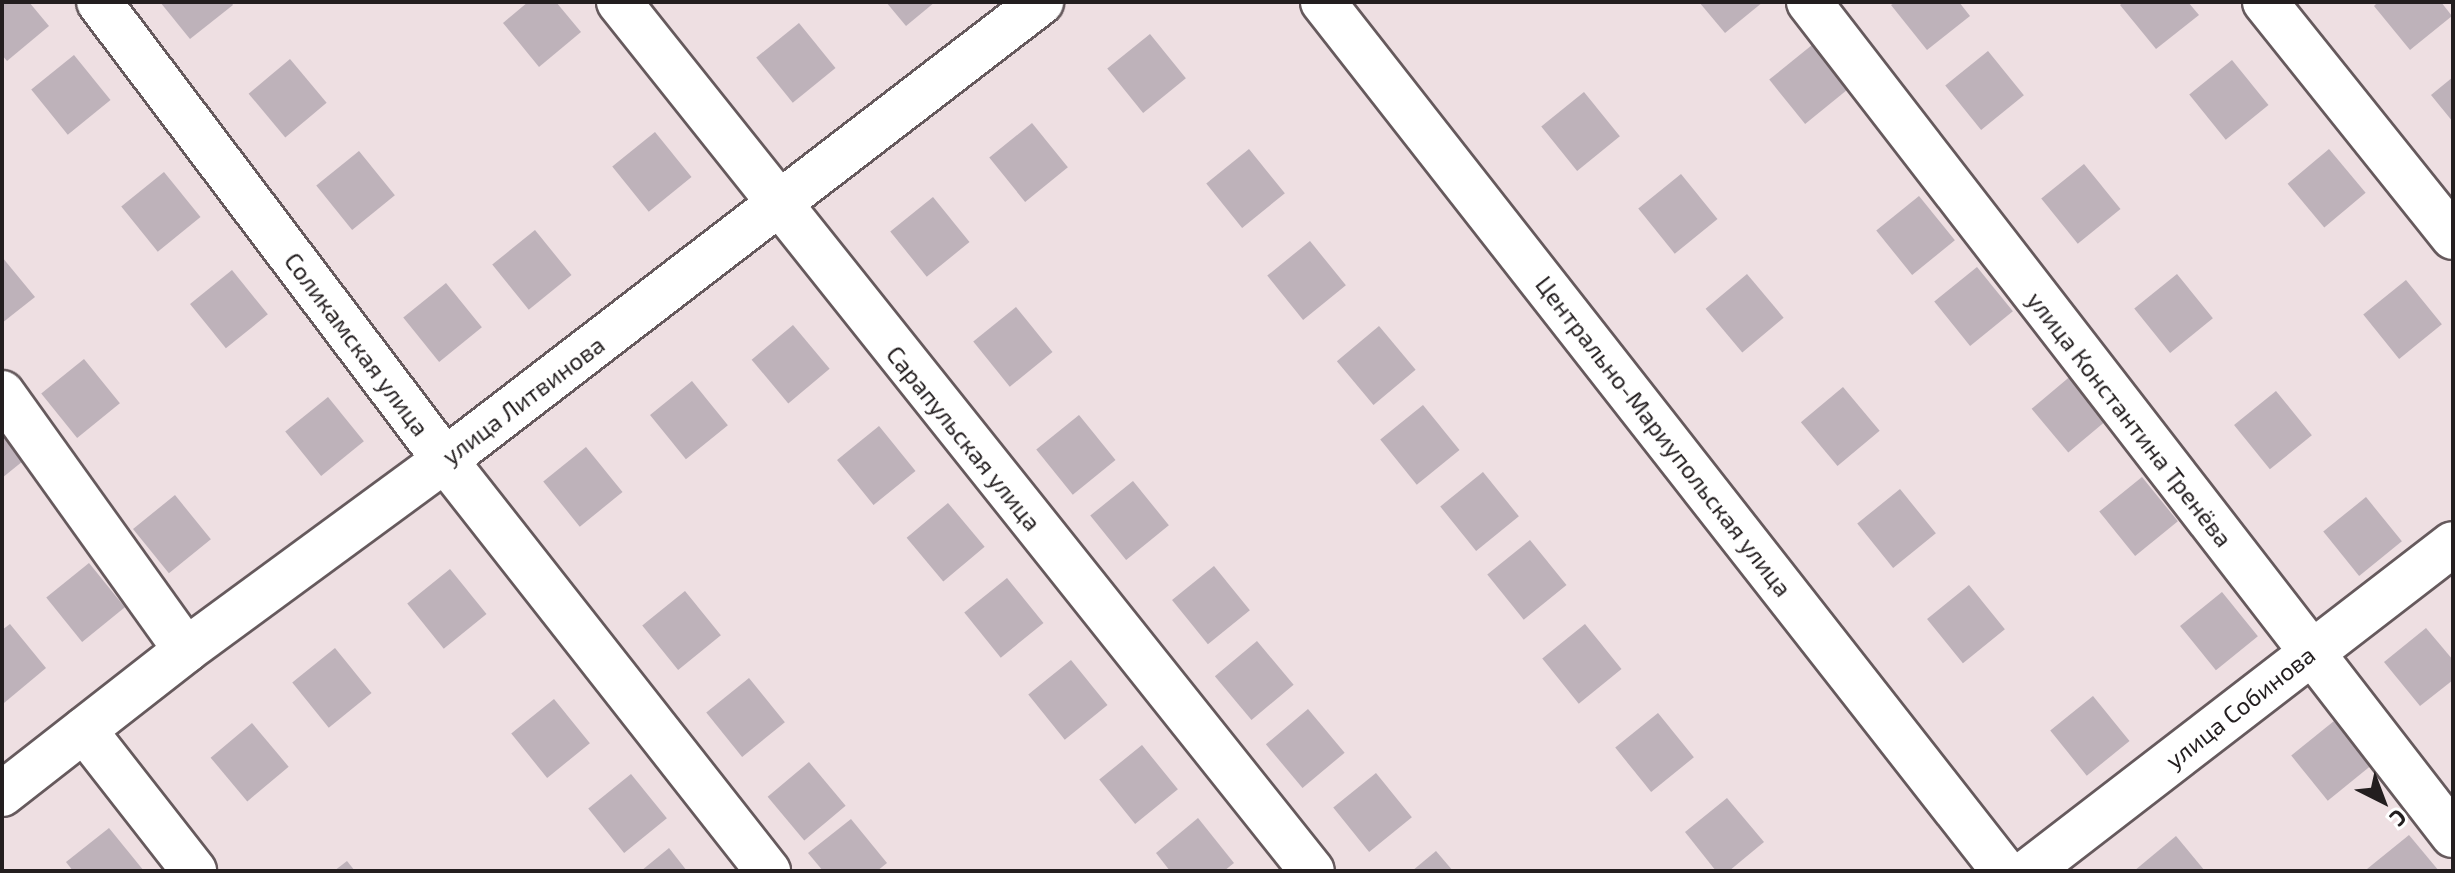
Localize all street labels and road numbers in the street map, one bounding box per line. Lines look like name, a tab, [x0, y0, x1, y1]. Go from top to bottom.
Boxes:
street label: Соликамская улица	[279, 247, 435, 441]
street label: Центрально-Мариупольская улица	[1530, 270, 1798, 602]
street label: улица Константина Тренёва	[2021, 286, 2239, 552]
street label: улица Литвинова	[436, 330, 610, 470]
street label: Сарапульская улица	[881, 340, 1047, 536]
street label: улица Собинова	[2160, 640, 2320, 774]

